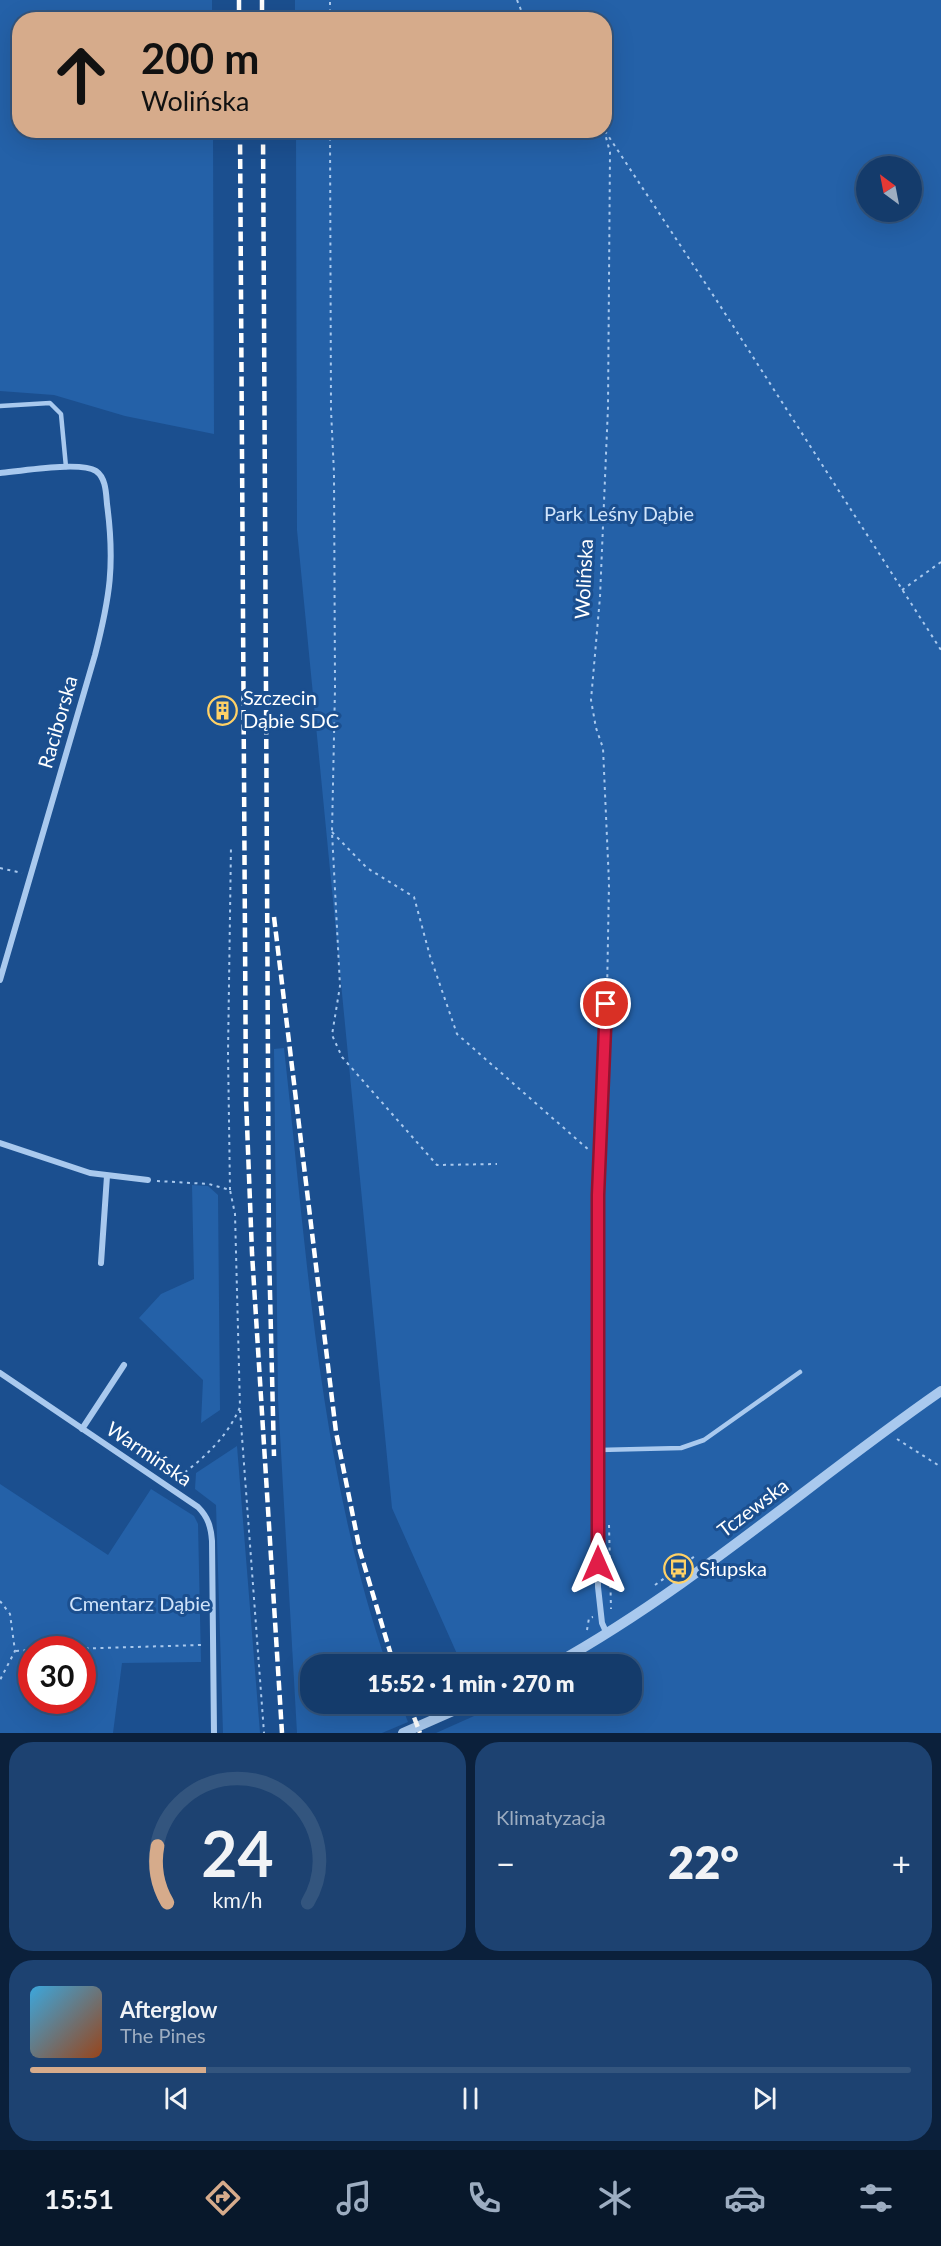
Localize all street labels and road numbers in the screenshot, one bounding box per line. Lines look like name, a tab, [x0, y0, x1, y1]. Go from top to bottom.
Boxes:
street label: Wolińska	[569, 538, 597, 620]
street label: Raciborska	[32, 673, 82, 771]
street label: Warmińska	[102, 1416, 197, 1491]
street label: Tczewska	[712, 1473, 793, 1542]

